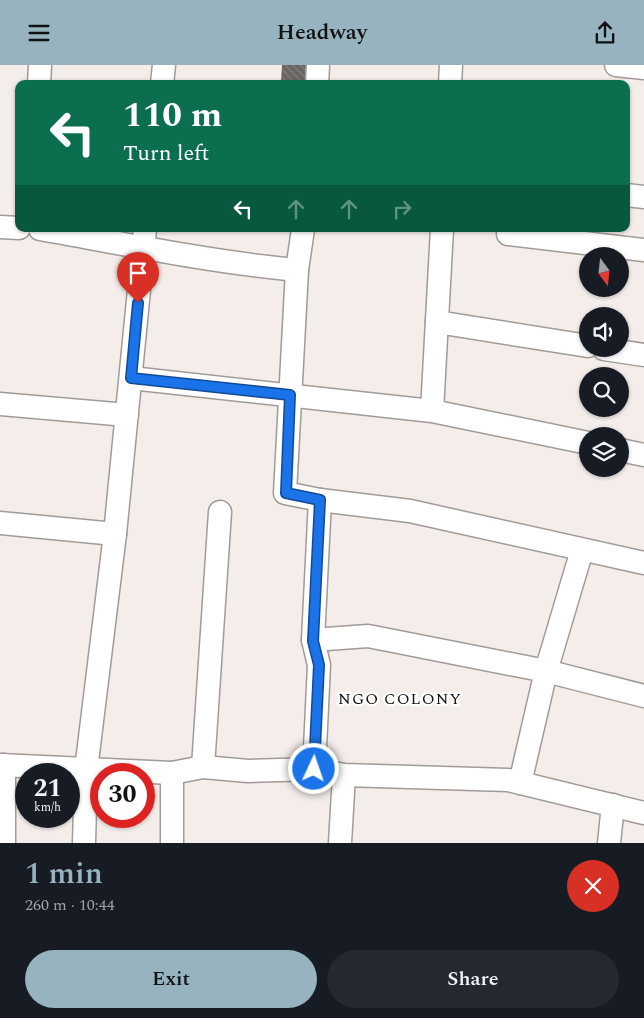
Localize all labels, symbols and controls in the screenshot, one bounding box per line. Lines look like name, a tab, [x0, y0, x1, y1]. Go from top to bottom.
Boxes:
text: Headway	[277, 16, 367, 49]
icon: menu	[25, 19, 53, 47]
icon: share	[591, 19, 619, 47]
text: 110 m	[123, 89, 222, 142]
icon: left	[40, 100, 105, 165]
text: Turn left	[123, 137, 209, 170]
icon: left	[229, 195, 257, 223]
icon: ahead	[282, 195, 310, 223]
icon: ahead	[335, 195, 363, 223]
icon: right	[388, 195, 416, 223]
north arrow	[579, 247, 629, 297]
map controls	[579, 247, 629, 477]
pin	[117, 252, 159, 303]
icon: arrive	[124, 259, 152, 287]
button: sound	[579, 307, 629, 357]
button: search	[579, 367, 629, 417]
button: layers	[579, 427, 629, 477]
district label: NGO COLONY	[338, 687, 462, 711]
position arrow	[287, 742, 339, 794]
speed limit sign: 30	[90, 763, 155, 828]
text: 21	[33, 770, 62, 808]
text: km/h	[34, 798, 61, 817]
text: 1 min	[25, 851, 103, 897]
button: close	[567, 860, 619, 912]
text: 260 m · 10:44	[25, 893, 115, 917]
button: Exit	[25, 950, 317, 1008]
button: Share	[327, 950, 619, 1008]

